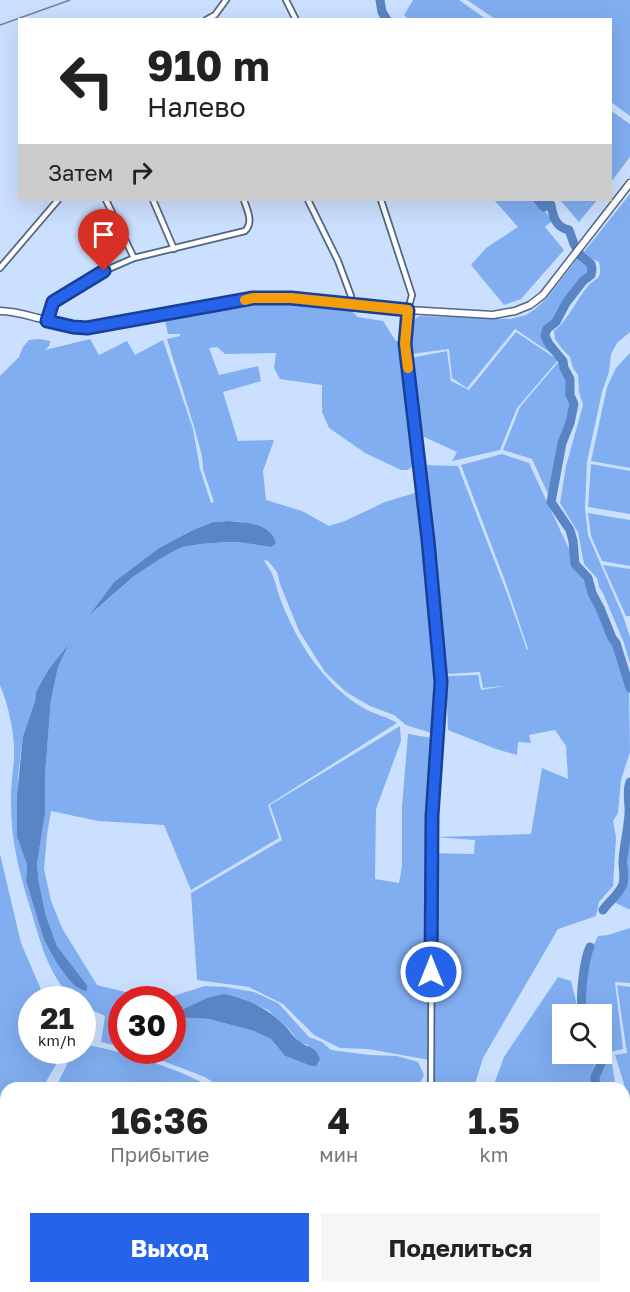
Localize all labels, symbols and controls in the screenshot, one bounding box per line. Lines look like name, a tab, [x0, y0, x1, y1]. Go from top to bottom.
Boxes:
text: 910 m	[147, 40, 270, 90]
icon: left	[48, 42, 126, 120]
text: Налево	[147, 91, 246, 123]
icon: right	[125, 156, 158, 189]
text: Затем	[48, 159, 113, 186]
pin	[78, 209, 129, 271]
icon: arrive	[87, 218, 120, 251]
position arrow	[399, 940, 463, 1004]
speed limit sign: 30	[108, 986, 186, 1064]
text: 21	[40, 1000, 74, 1036]
map controls	[552, 1004, 612, 1064]
button: search	[552, 1004, 612, 1064]
text: km/h	[38, 1031, 76, 1049]
text: 16:36	[111, 1099, 209, 1142]
text: 4	[328, 1099, 350, 1142]
text: 1.5	[468, 1099, 520, 1142]
text: Прибытие	[110, 1142, 209, 1166]
text: мин	[319, 1142, 358, 1166]
text: km	[480, 1142, 509, 1166]
button: Выход	[30, 1213, 309, 1282]
button: Поделиться	[321, 1213, 600, 1282]

